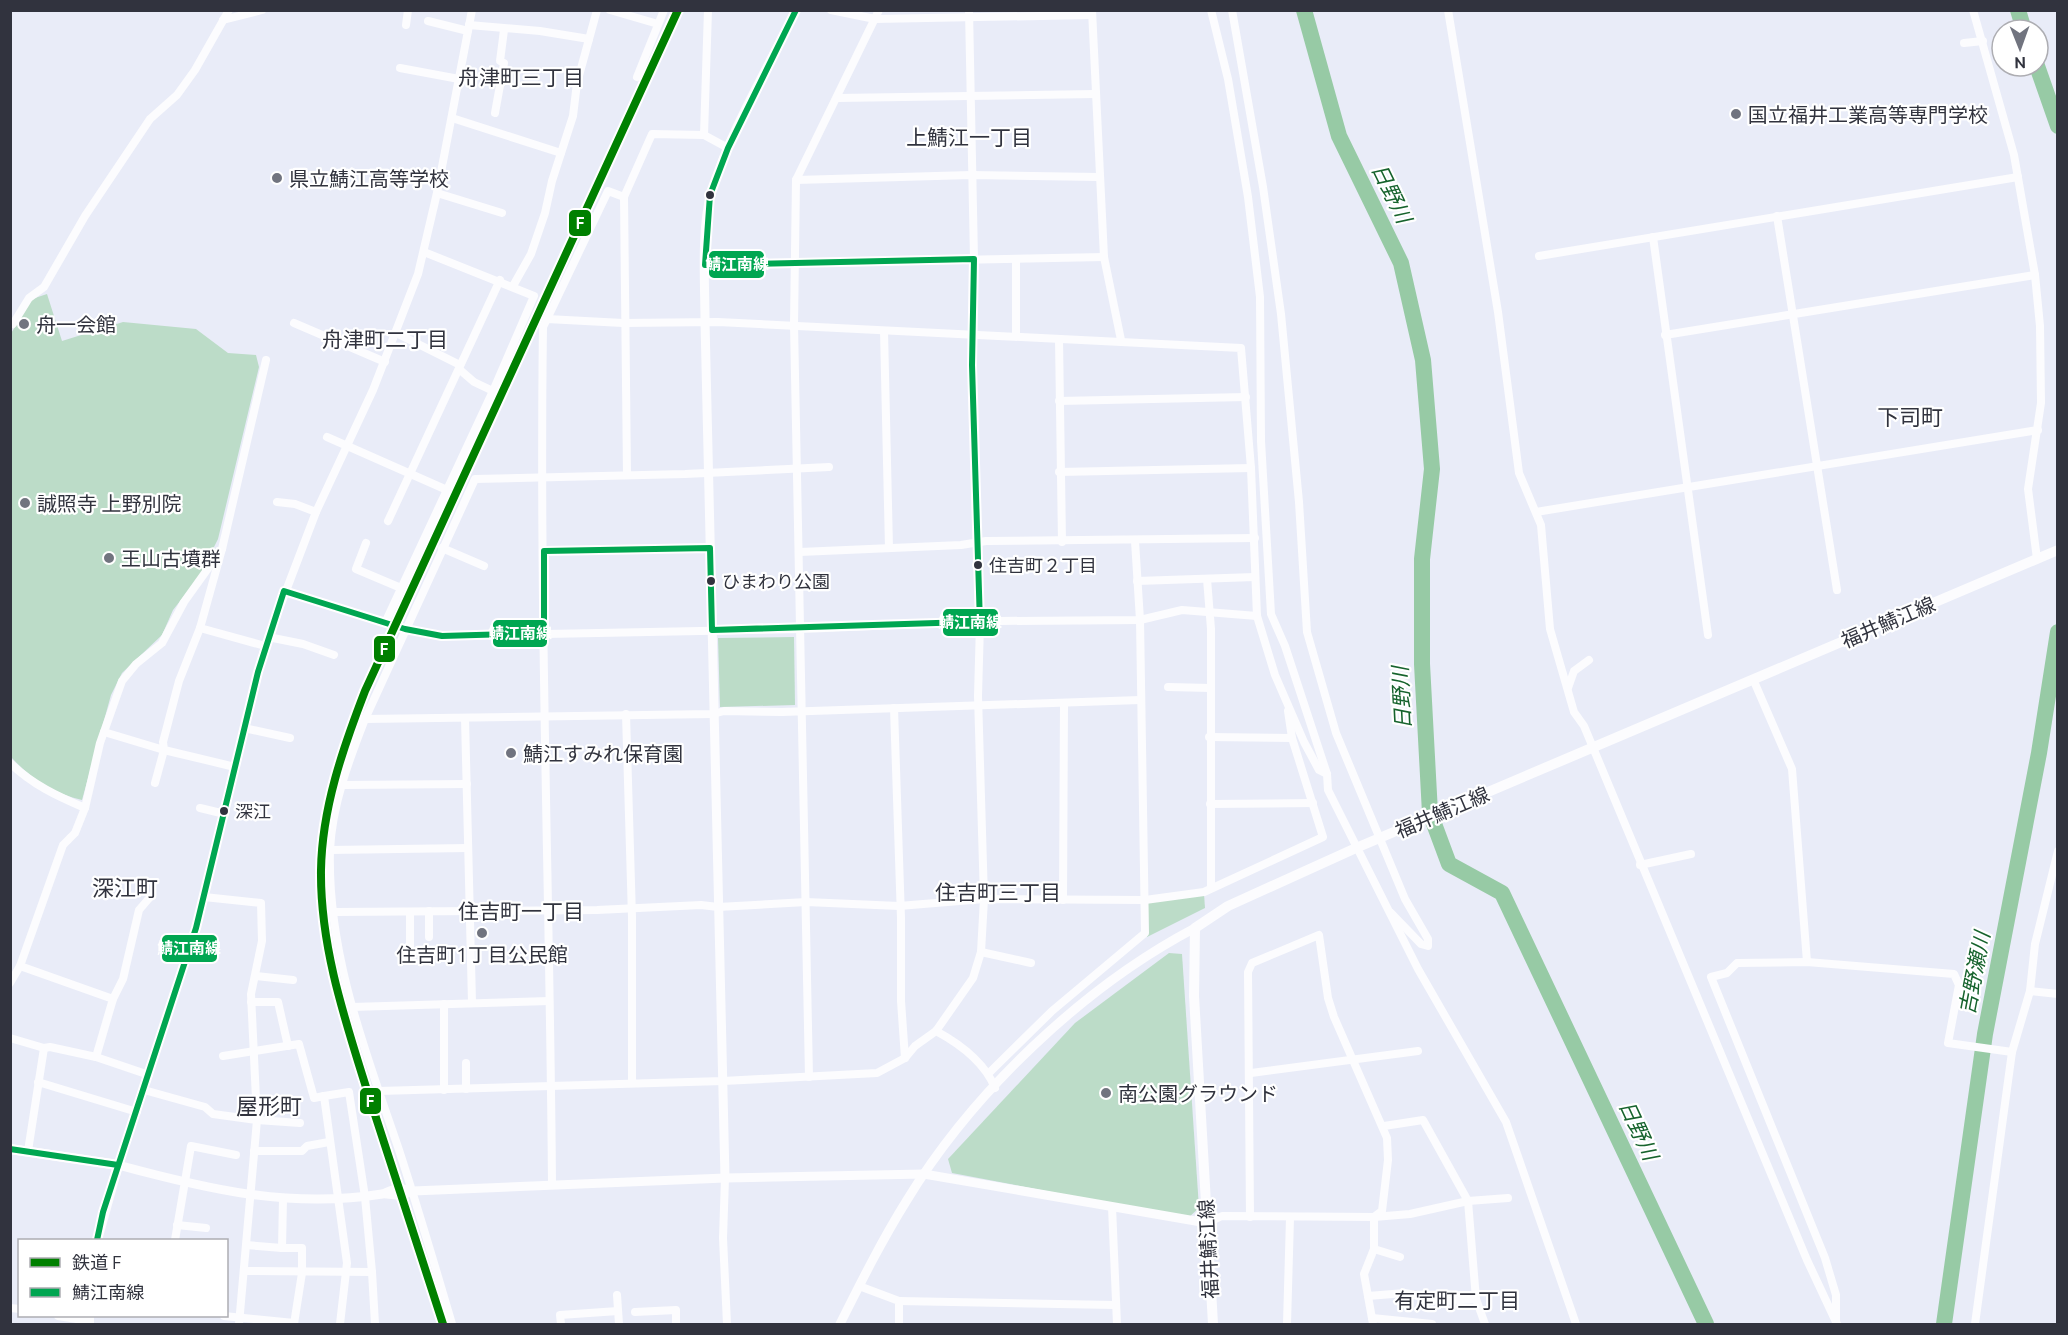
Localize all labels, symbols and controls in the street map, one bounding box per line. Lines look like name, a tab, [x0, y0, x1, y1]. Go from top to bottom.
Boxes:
north arrow	[1990, 18, 2050, 78]
text: N	[2014, 54, 2026, 72]
district label: 舟津町三丁目	[458, 65, 584, 89]
place label: 国立福井工業高等専門学校	[1748, 103, 1988, 126]
marker: 国立福井工業高等専門学校	[1729, 107, 1743, 121]
district label: 上鯖江一丁目	[906, 125, 1032, 149]
water label: 日野川	[1367, 159, 1417, 228]
place label: 県立鯖江高等学校	[289, 167, 449, 190]
marker: 県立鯖江高等学校	[270, 171, 284, 185]
unlabelled marker	[704, 189, 716, 201]
line badge: F	[568, 209, 592, 237]
text: F	[576, 214, 585, 232]
line badge: 鯖江南線	[708, 250, 765, 279]
text: 鯖江南線	[705, 255, 769, 273]
place label: 舟一会館	[36, 313, 116, 336]
marker: 舟一会館	[17, 317, 31, 331]
district label: 舟津町二丁目	[322, 327, 448, 351]
district label: 下司町	[1877, 404, 1943, 429]
place label: 誠照寺 上野別院	[37, 492, 182, 515]
marker: 誠照寺 上野別院	[18, 496, 32, 510]
place label: 王山古墳群	[121, 547, 221, 570]
marker: 王山古墳群	[102, 551, 116, 565]
place label: 住吉町２丁目	[989, 555, 1097, 575]
marker: 住吉町２丁目	[972, 559, 984, 571]
place label: ひまわり公園	[722, 571, 830, 591]
marker: ひまわり公園	[705, 575, 717, 587]
street label: 福井鯖江線	[1837, 592, 1939, 652]
line badge: 鯖江南線	[942, 608, 999, 637]
text: 鯖江南線	[938, 613, 1002, 631]
line badge: 鯖江南線	[492, 619, 548, 648]
text: 鯖江南線	[488, 624, 552, 642]
line badge: F	[373, 635, 396, 663]
text: F	[380, 640, 389, 658]
water label: 日野川	[1387, 664, 1415, 730]
place label: 鯖江すみれ保育園	[523, 742, 683, 765]
marker: 鯖江すみれ保育園	[504, 746, 518, 760]
street label: 福井鯖江線	[1391, 782, 1493, 842]
place label: 深江	[235, 801, 271, 821]
marker: 深江	[218, 805, 230, 817]
district label: 深江町	[92, 875, 158, 900]
district label: 住吉町三丁目	[935, 880, 1061, 904]
district label: 住吉町一丁目	[458, 899, 584, 923]
marker: 住吉町1丁目公民館	[475, 926, 489, 940]
water label: 吉野瀬川	[1954, 928, 1994, 1017]
line badge: 鯖江南線	[161, 934, 218, 963]
text: 鯖江南線	[157, 939, 221, 957]
place label: 住吉町1丁目公民館	[396, 943, 568, 966]
place label: 南公園グラウンド	[1118, 1082, 1278, 1105]
marker: 南公園グラウンド	[1099, 1086, 1113, 1100]
line badge: F	[359, 1087, 382, 1115]
text: F	[366, 1092, 375, 1110]
district label: 屋形町	[236, 1093, 302, 1118]
water label: 日野川	[1615, 1096, 1664, 1165]
street label: 福井鯖江線	[1194, 1198, 1222, 1300]
legend	[18, 1239, 228, 1317]
text: 鉄道 F	[72, 1252, 122, 1272]
text: 鯖江南線	[72, 1282, 144, 1302]
district label: 有定町二丁目	[1394, 1288, 1520, 1312]

